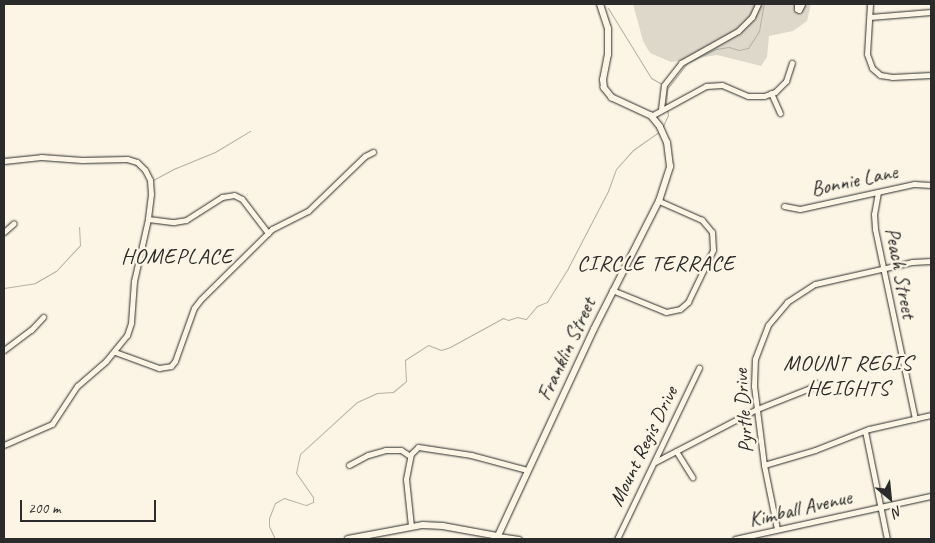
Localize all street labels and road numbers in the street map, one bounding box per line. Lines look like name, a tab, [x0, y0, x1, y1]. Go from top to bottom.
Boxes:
street label: Bonnie Lane	[809, 159, 899, 201]
street label: Peach Street	[880, 225, 922, 321]
street label: Franklin Street	[531, 293, 601, 405]
street label: Pyrtle Drive	[727, 368, 759, 454]
street label: Mount Regis Drive	[603, 382, 683, 510]
street label: Kimball Avenue	[746, 484, 854, 532]

